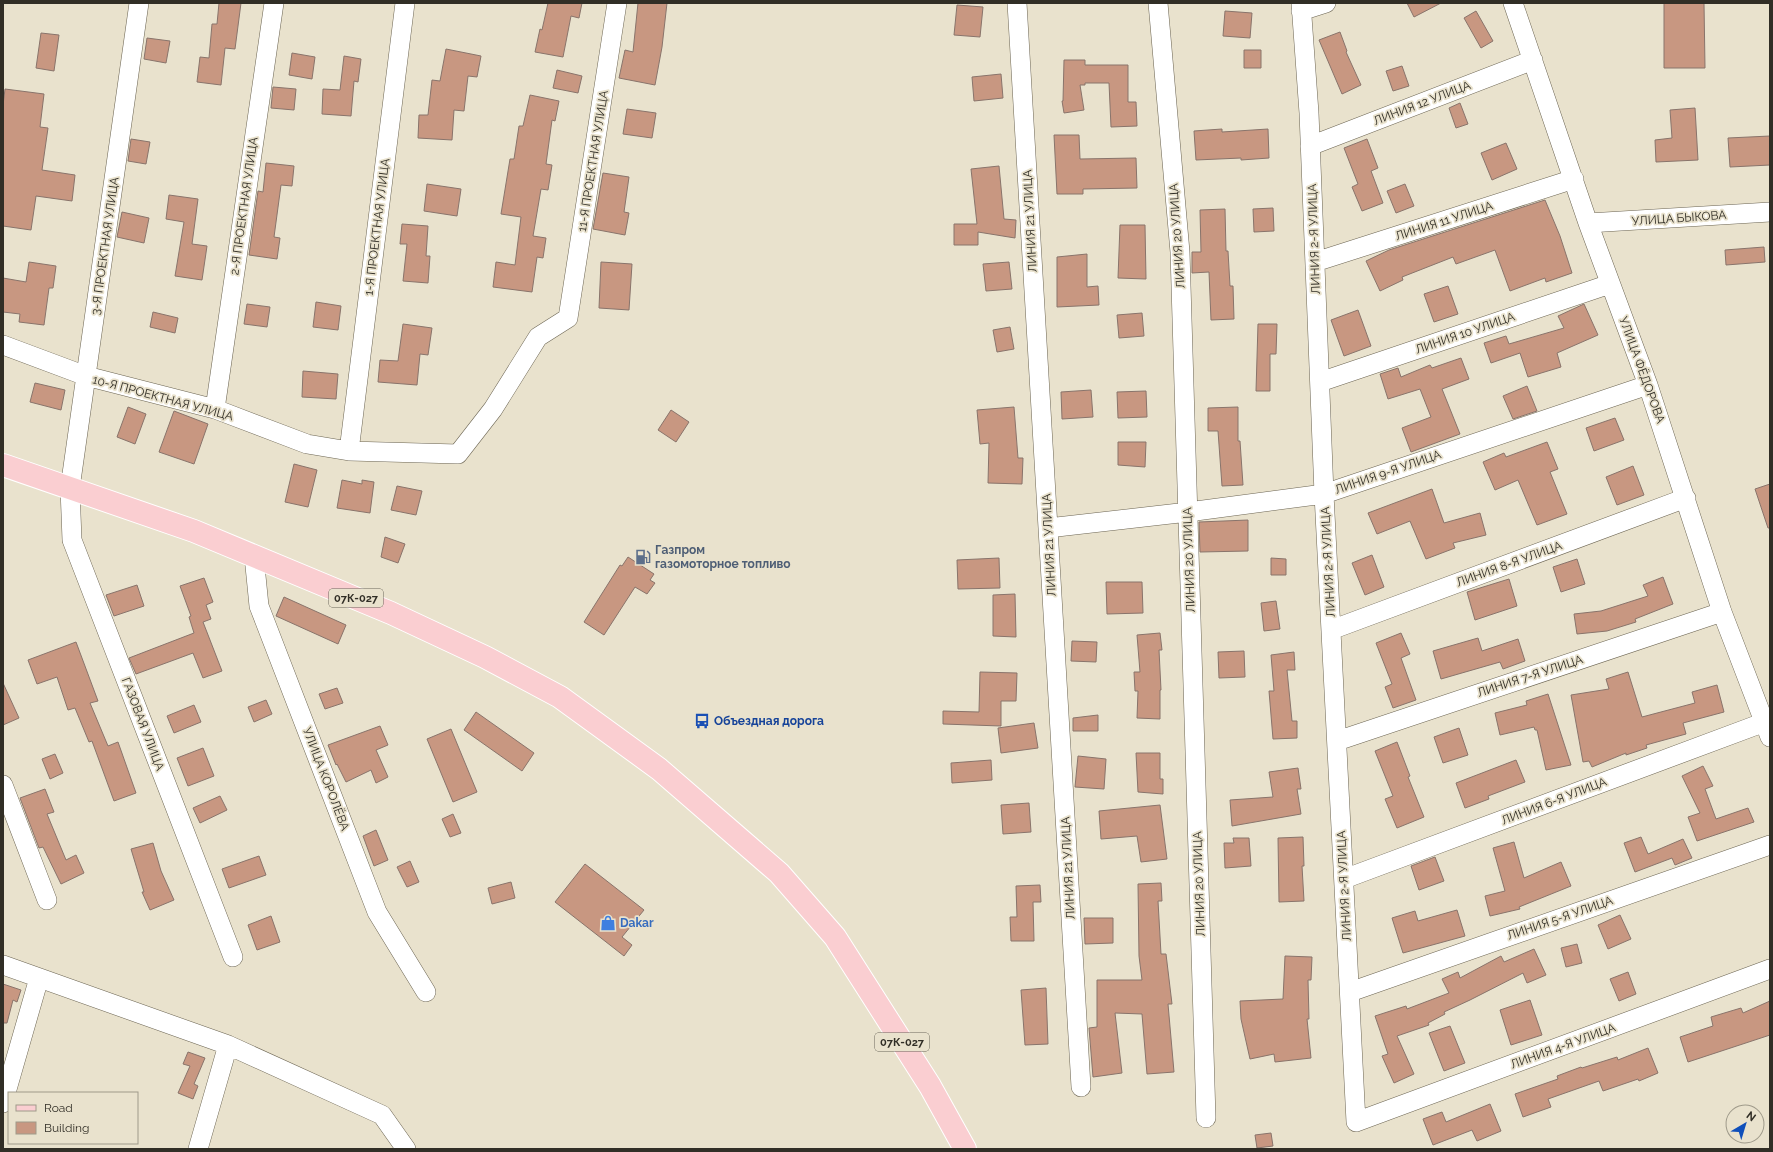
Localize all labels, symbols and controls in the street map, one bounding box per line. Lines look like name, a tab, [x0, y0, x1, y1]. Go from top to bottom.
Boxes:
street label: ЛИНИЯ 12 УЛИЦА	[1371, 78, 1473, 128]
street label: 11-Я ПРОЕКТНАЯ УЛИЦА	[575, 89, 611, 233]
street label: 2-Я ПРОЕКТНАЯ УЛИЦА	[227, 136, 261, 276]
street label: 1-Я ПРОЕКТНАЯ УЛИЦА	[362, 158, 392, 296]
street label: ЛИНИЯ 21 УЛИЦА	[1020, 169, 1040, 273]
street label: 3-Я ПРОЕКТНАЯ УЛИЦА	[88, 176, 122, 316]
street label: ЛИНИЯ 20 УЛИЦА	[1166, 183, 1188, 289]
street label: ЛИНИЯ 2-Я УЛИЦА	[1305, 183, 1323, 295]
street label: ЛИНИЯ 11 УЛИЦА	[1393, 199, 1495, 243]
street label: УЛИЦА БЫКОВА	[1631, 208, 1727, 228]
street label: ЛИНИЯ 10 УЛИЦА	[1413, 309, 1517, 357]
street label: УЛИЦА ФЁДОРОВА	[1616, 315, 1668, 425]
street label: 10-Я ПРОЕКТНАЯ УЛИЦА	[91, 372, 235, 424]
street label: ЛИНИЯ 9-Я УЛИЦА	[1333, 447, 1443, 497]
street label: ЛИНИЯ 21 УЛИЦА	[1039, 493, 1059, 597]
street label: ЛИНИЯ 2-Я УЛИЦА	[1318, 506, 1338, 618]
street label: ЛИНИЯ 20 УЛИЦА	[1180, 507, 1198, 613]
street label: ЛИНИЯ 8-Я УЛИЦА	[1454, 538, 1564, 590]
place label: Газпром газомоторное топливо	[655, 543, 791, 571]
fuel station icon: Газпром газомоторное топливо	[634, 548, 652, 566]
road number: 07К-027	[329, 589, 383, 607]
street label: ЛИНИЯ 7-Я УЛИЦА	[1475, 652, 1585, 700]
street label: ГАЗОВАЯ УЛИЦА	[119, 675, 167, 773]
bus stop icon: Объездная дорога	[693, 712, 711, 730]
place label: Объездная дорога	[714, 714, 824, 728]
street label: УЛИЦА КОРОЛЁВА	[300, 725, 352, 833]
street label: ЛИНИЯ 6-Я УЛИЦА	[1499, 774, 1609, 828]
street label: ЛИНИЯ 21 УЛИЦА	[1058, 816, 1078, 920]
street label: ЛИНИЯ 2-Я УЛИЦА	[1334, 830, 1354, 942]
street label: ЛИНИЯ 20 УЛИЦА	[1190, 831, 1208, 937]
street label: ЛИНИЯ 5-Я УЛИЦА	[1505, 893, 1615, 943]
shop icon: Dakar	[599, 914, 617, 932]
place label: Dakar	[620, 916, 654, 930]
street label: ЛИНИЯ 4-Я УЛИЦА	[1508, 1020, 1618, 1072]
road number: 07К-027	[875, 1033, 929, 1051]
legend	[8, 1092, 138, 1144]
text: Road	[44, 1101, 73, 1115]
north arrow	[1725, 1104, 1765, 1144]
text: N	[1744, 1109, 1758, 1124]
text: Building	[44, 1121, 90, 1135]

